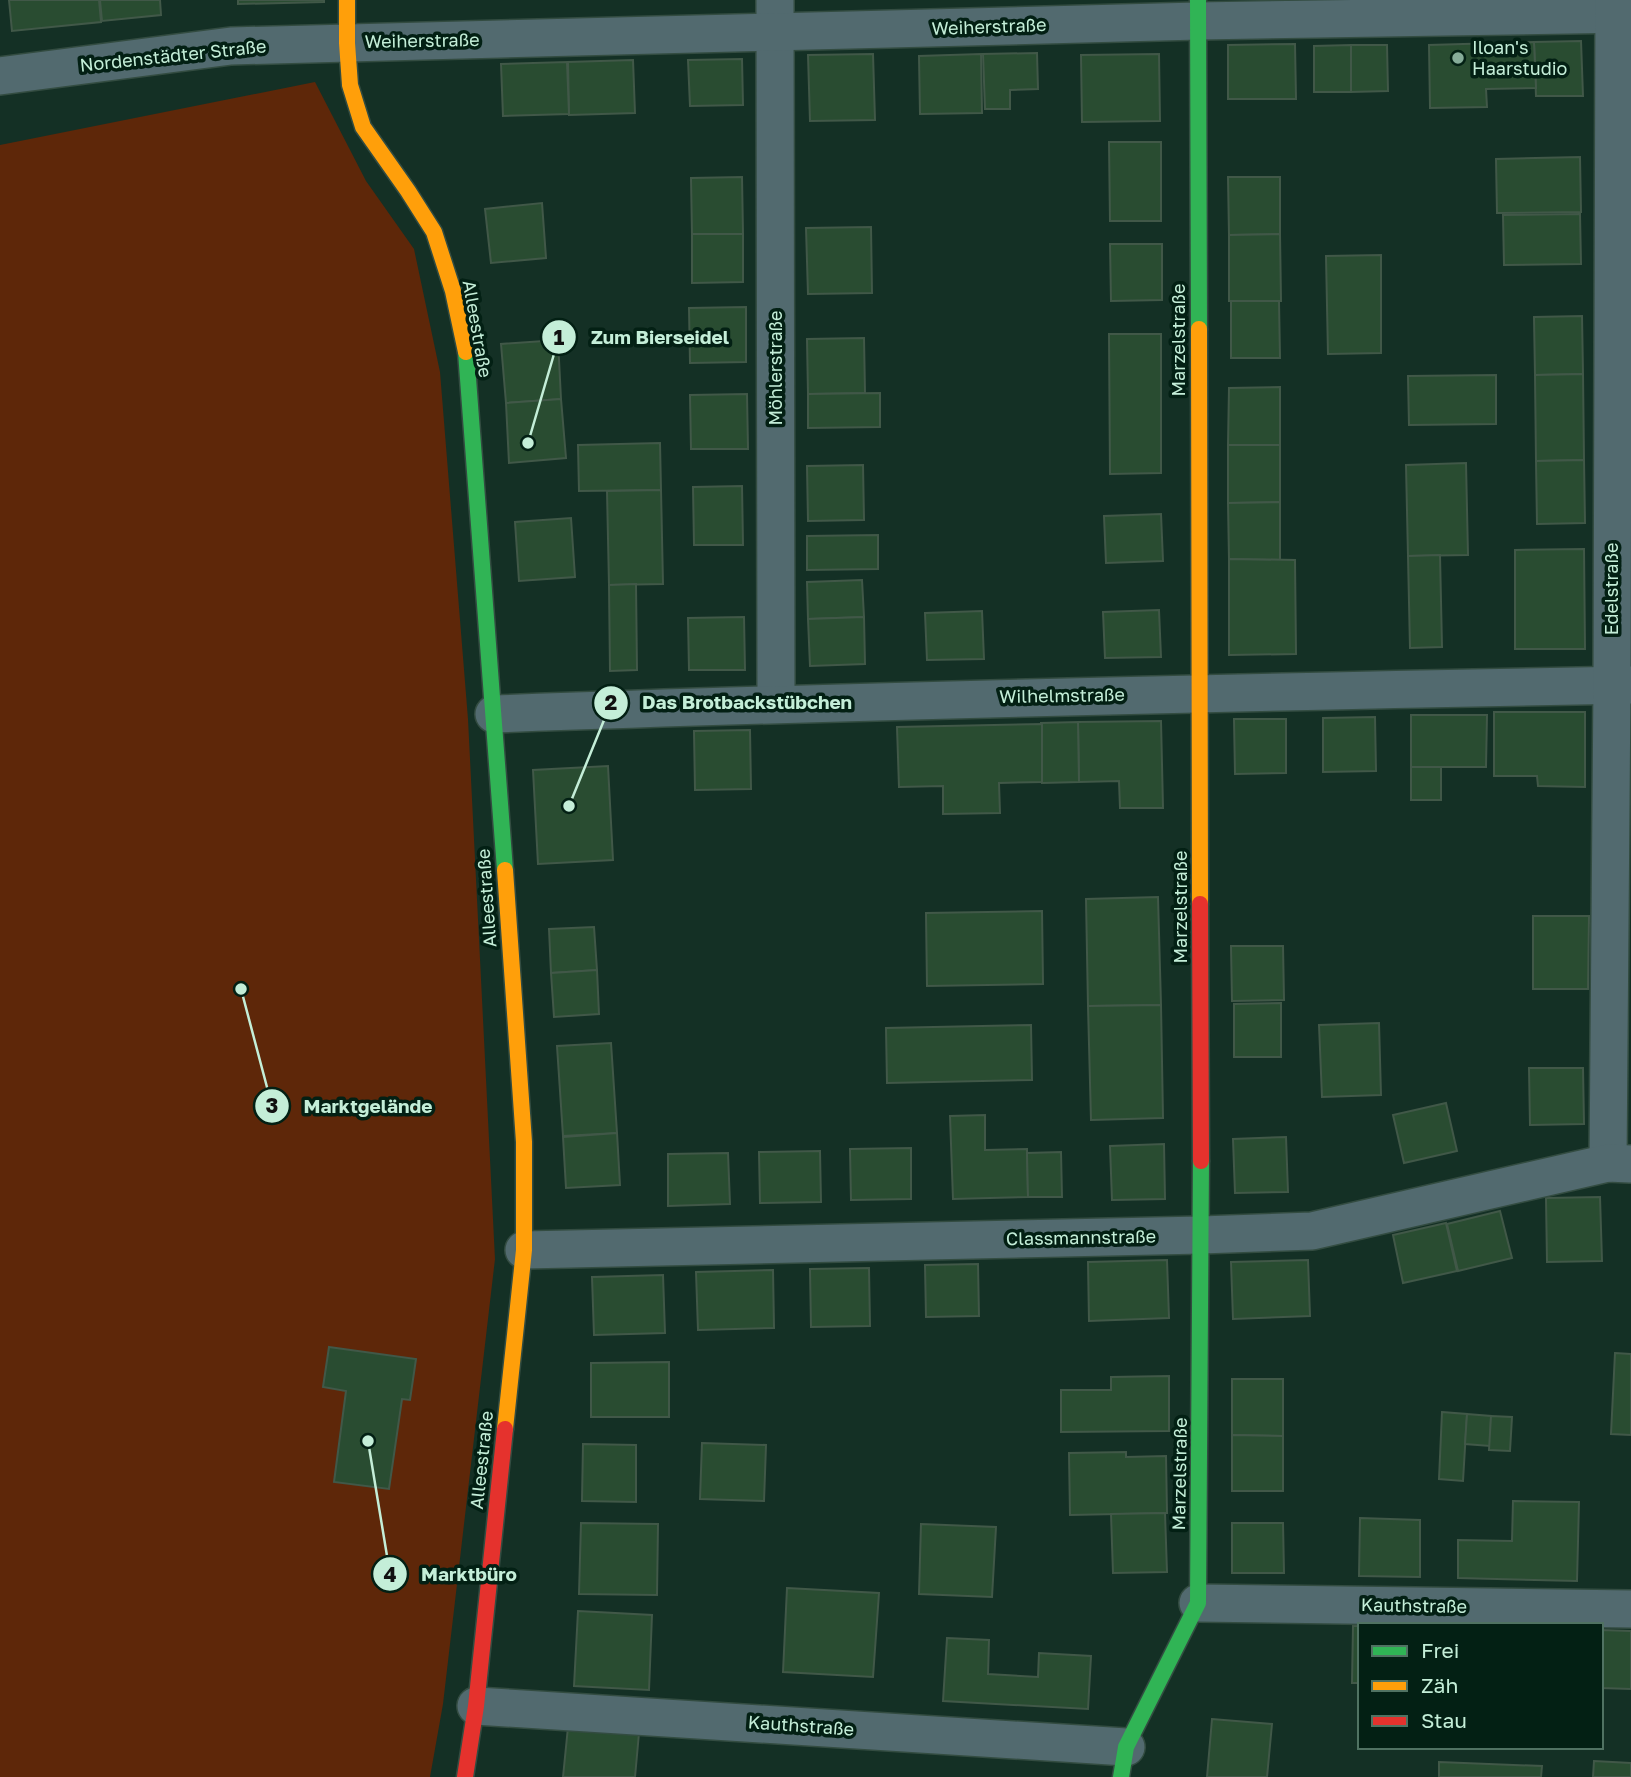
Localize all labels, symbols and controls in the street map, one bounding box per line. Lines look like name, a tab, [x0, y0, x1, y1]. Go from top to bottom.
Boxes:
street label: Weiherstraße	[931, 13, 1047, 39]
street label: Weiherstraße	[364, 28, 480, 52]
street label: Nordenstädter Straße	[79, 34, 267, 76]
place label: Iloan's Haarstudio	[1472, 36, 1567, 79]
marker: Iloan's Haarstudio	[1450, 50, 1466, 66]
street label: Alleestraße	[459, 278, 497, 379]
street label: Marzelstraße	[1167, 284, 1189, 396]
street label: Möhlerstraße	[764, 310, 786, 426]
callout: Zum Bierseidel	[542, 317, 743, 357]
text: 1	[554, 324, 565, 350]
text: Zum Bierseidel	[591, 325, 729, 348]
street label: Edelstraße	[1600, 543, 1622, 635]
callout: Das Brotbackstübchen	[593, 683, 866, 723]
street label: Wilhelmstraße	[999, 683, 1125, 707]
text: 2	[605, 689, 618, 715]
text: Das Brotbackstübchen	[642, 690, 852, 713]
street label: Alleestraße	[472, 848, 500, 948]
street label: Marzelstraße	[1169, 851, 1191, 963]
callout: Marktgelände	[255, 1086, 447, 1126]
text: 3	[266, 1092, 278, 1118]
text: Marktgelände	[304, 1094, 432, 1117]
street label: Classmannstraße	[1006, 1225, 1156, 1249]
street label: Alleestraße	[465, 1410, 497, 1510]
street label: Marzelstraße	[1167, 1417, 1191, 1531]
callout: Marktbüro	[373, 1554, 531, 1594]
text: 4	[383, 1561, 397, 1587]
text: Marktbüro	[421, 1562, 517, 1585]
street label: Kauthstraße	[1361, 1593, 1467, 1617]
legend	[1358, 1623, 1603, 1749]
text: Frei	[1421, 1637, 1459, 1663]
text: Zäh	[1421, 1672, 1458, 1698]
text: Stau	[1421, 1707, 1467, 1733]
street label: Kauthstraße	[747, 1710, 855, 1740]

